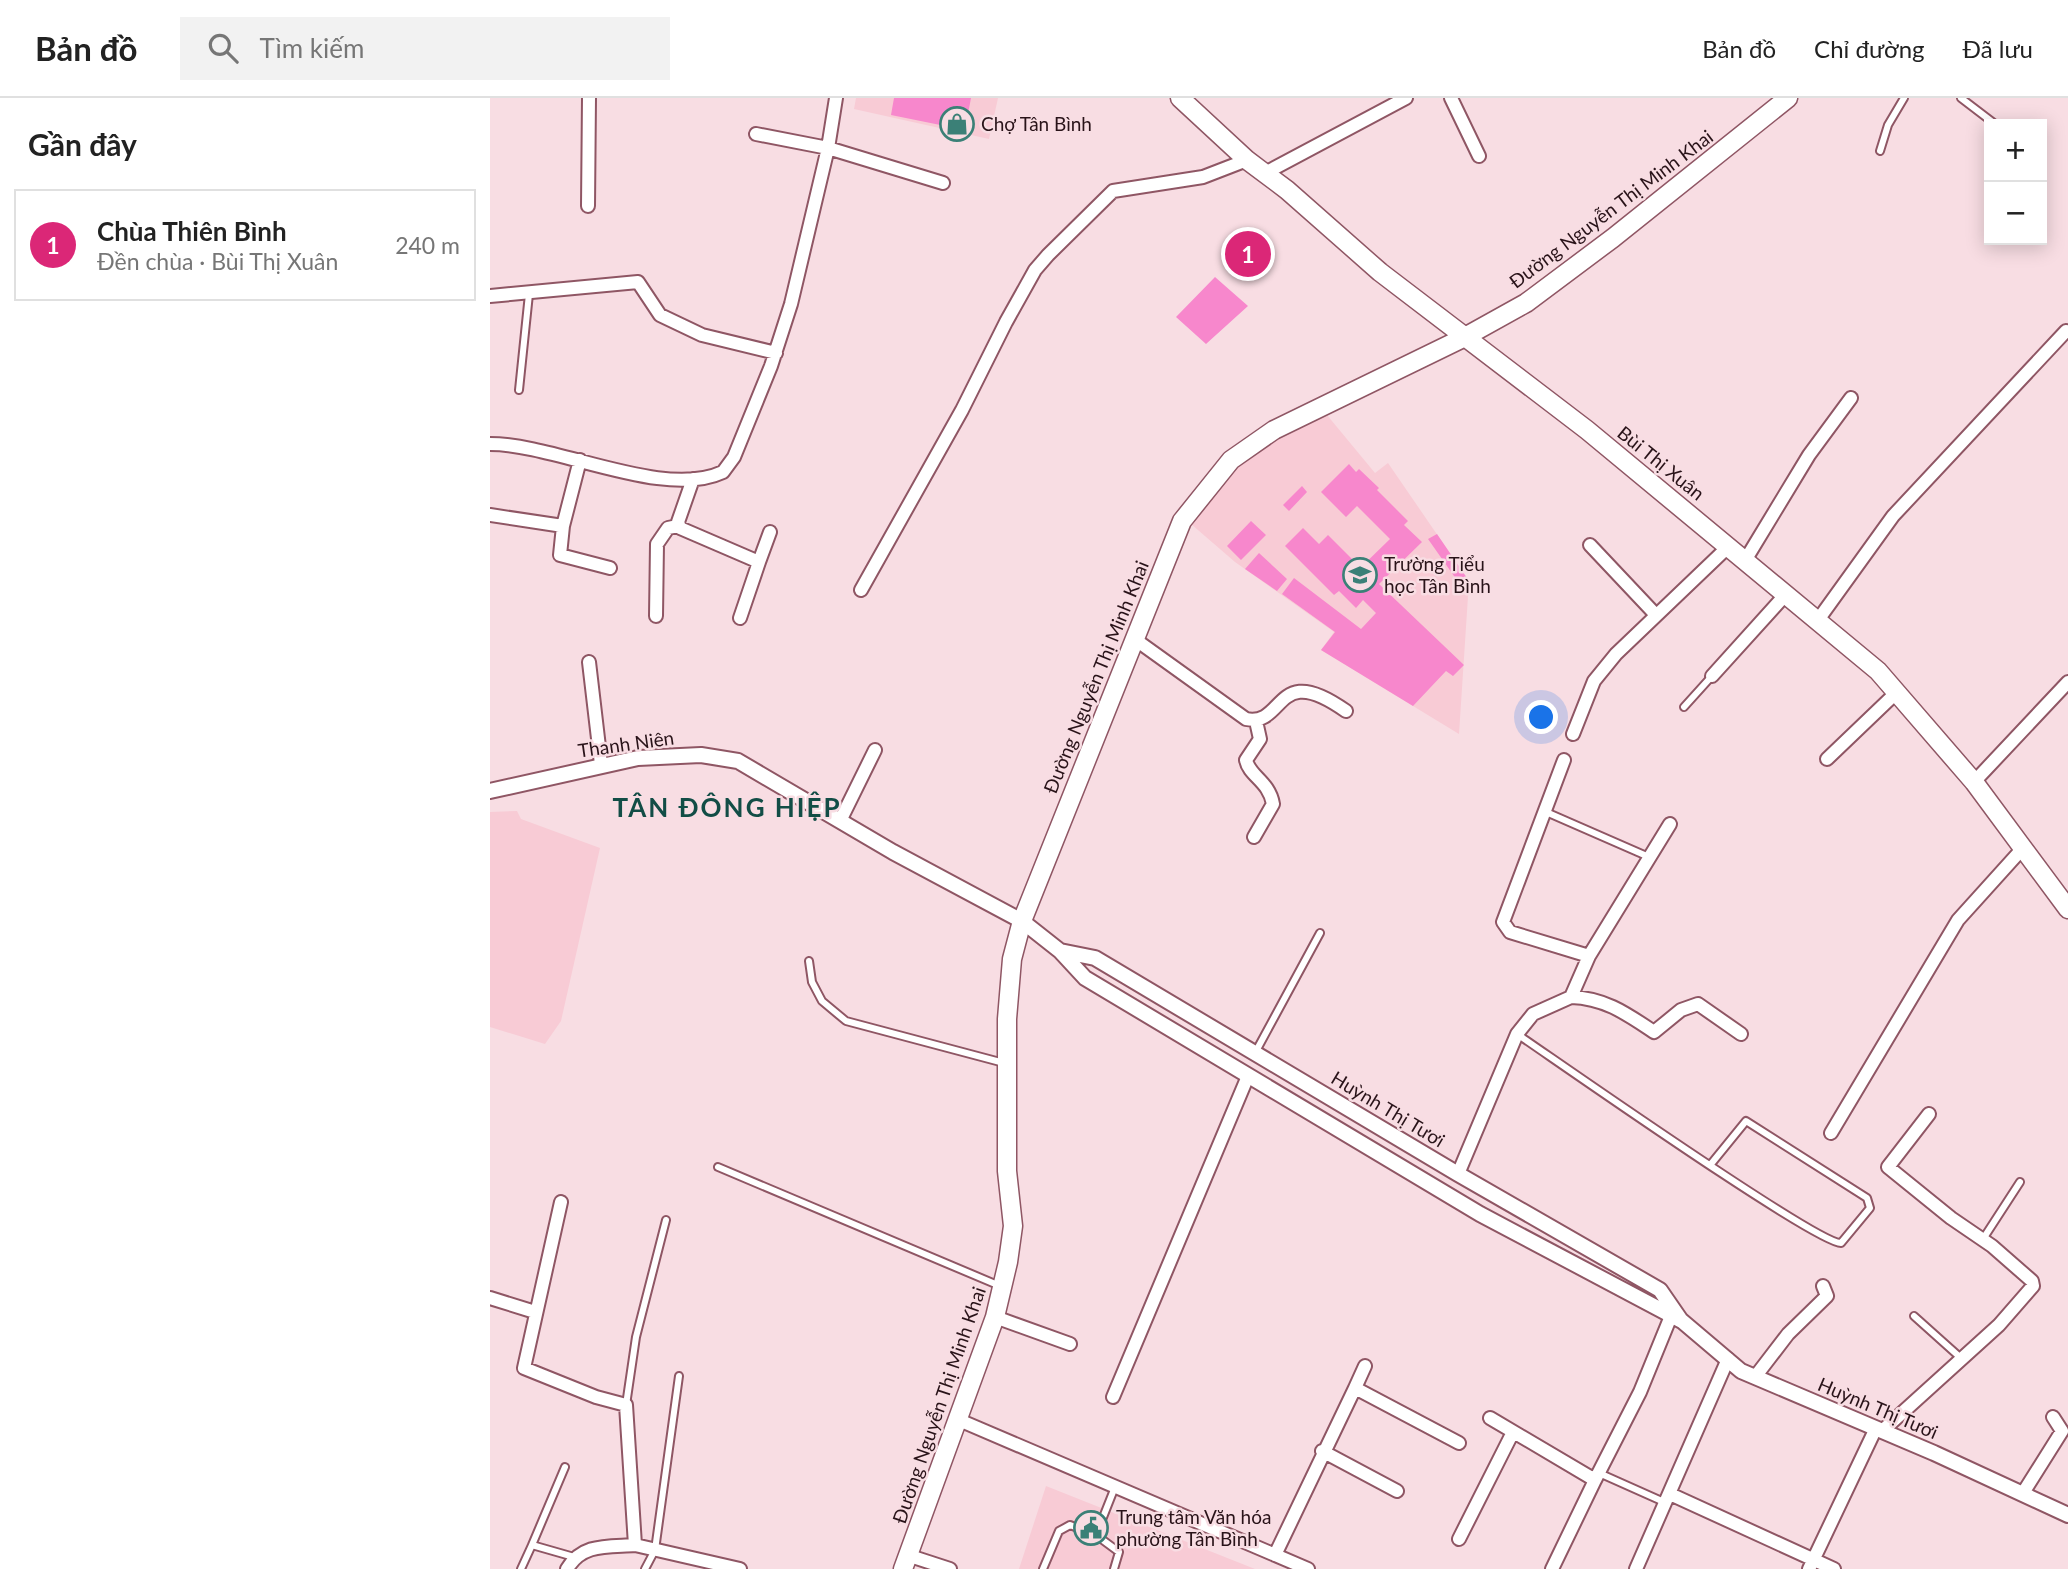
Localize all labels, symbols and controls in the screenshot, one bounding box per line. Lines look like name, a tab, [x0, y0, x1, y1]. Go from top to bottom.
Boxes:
search box	[180, 17, 670, 80]
text: Bản đồ	[35, 28, 138, 68]
icon: search	[204, 29, 242, 67]
text: Tìm kiếm	[260, 32, 364, 64]
text: Bản đồ	[1702, 34, 1776, 63]
text: Chỉ đường	[1814, 34, 1925, 63]
text: Đã lưu	[1963, 34, 2033, 63]
shop icon: Chợ Tân Bình	[938, 105, 976, 143]
place label: Chợ Tân Bình	[981, 112, 1092, 135]
map controls	[1984, 119, 2047, 245]
button: +	[1984, 119, 2047, 182]
street label: Đường Nguyễn Thị Minh Khai	[1504, 125, 1717, 293]
text: Gần đây	[28, 126, 137, 162]
button: −	[1984, 182, 2047, 245]
text: Chùa Thiên Bình	[97, 215, 287, 247]
pin: 1	[1225, 228, 1271, 280]
text: 1	[46, 231, 60, 259]
text: 240 m	[395, 231, 460, 259]
text: Đền chùa · Bùi Thị Xuân	[97, 247, 338, 275]
street label: Bùi Thị Xuân	[1613, 421, 1709, 505]
place label: Trường Tiểu học Tân Bình	[1384, 552, 1491, 597]
school or university icon: Trường Tiểu học Tân Bình	[1341, 556, 1379, 594]
street label: Đường Nguyễn Thị Minh Khai	[1038, 557, 1153, 797]
your location	[1524, 700, 1558, 734]
street label: Thanh Niên	[576, 725, 675, 762]
district label: TÂN ĐÔNG HIỆP	[612, 791, 842, 823]
street label: Huỳnh Thị Tươi	[1327, 1066, 1449, 1151]
street label: Đường Nguyễn Thị Minh Khai	[887, 1283, 990, 1526]
street label: Huỳnh Thị Tươi	[1815, 1372, 1942, 1443]
place label: Trung tâm Văn hóa phường Tân Bình	[1116, 1505, 1271, 1550]
public building icon: Trung tâm Văn hóa phường Tân Bình	[1072, 1509, 1110, 1547]

